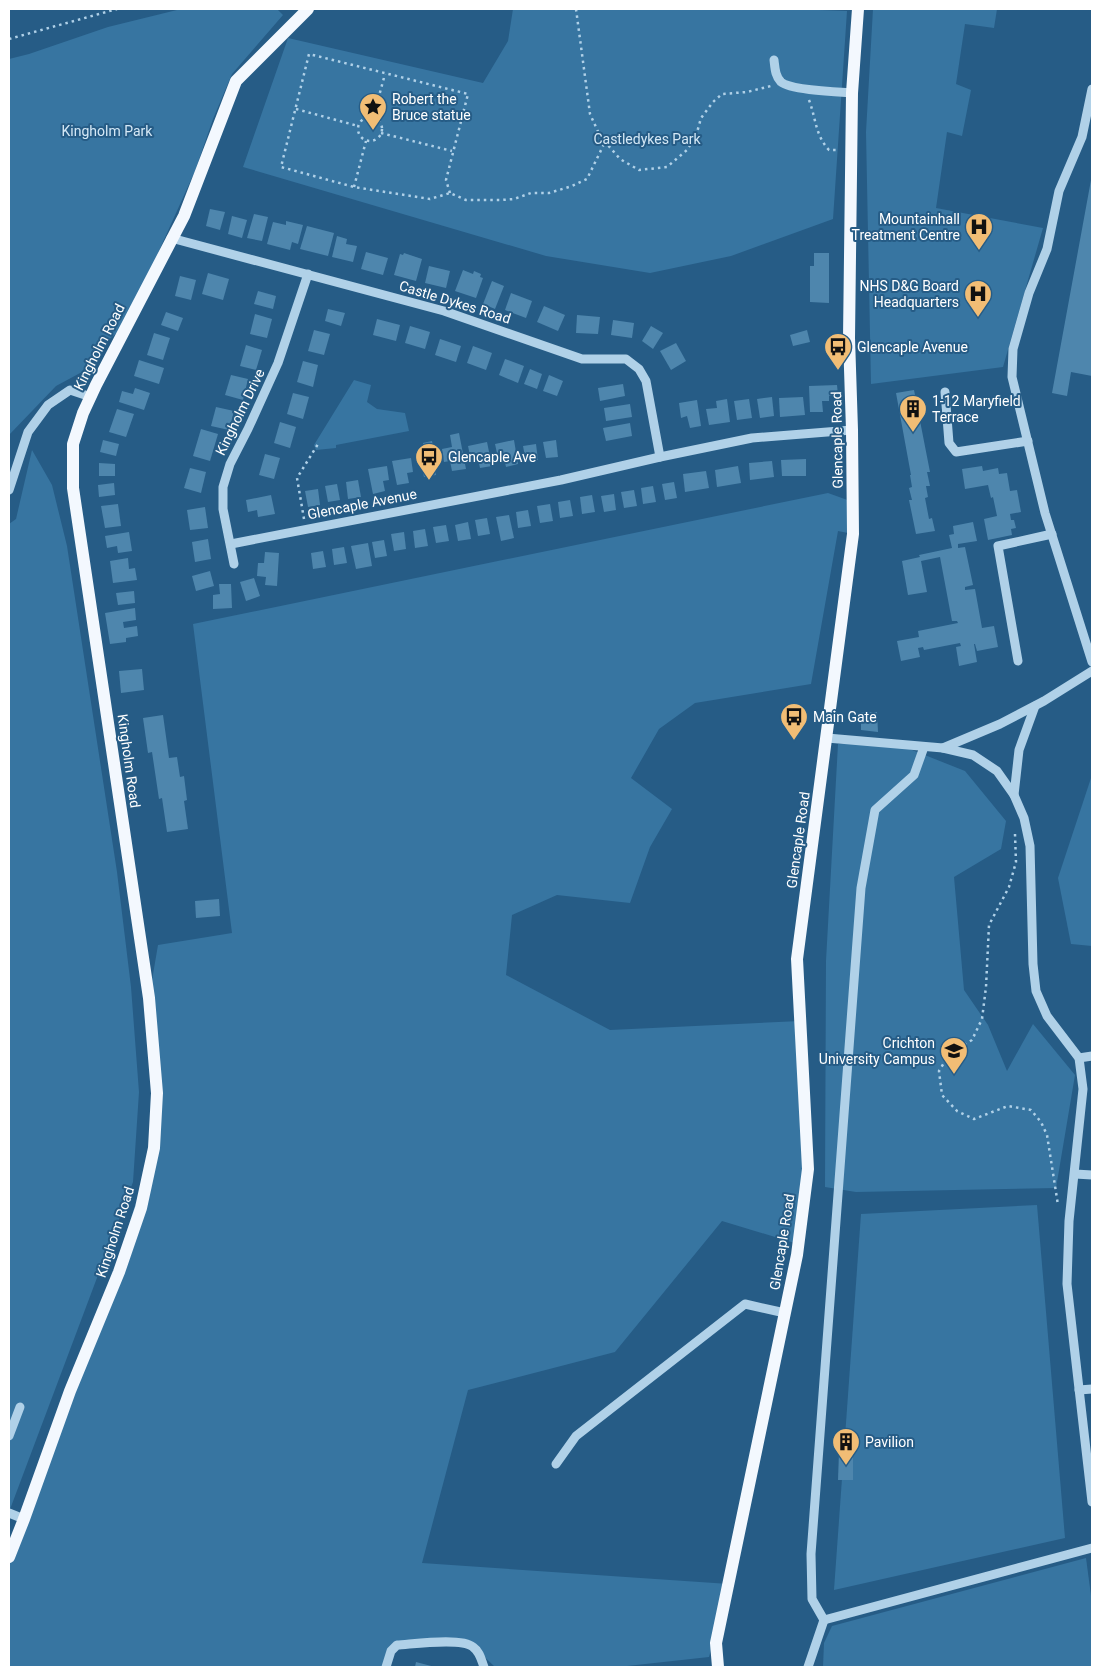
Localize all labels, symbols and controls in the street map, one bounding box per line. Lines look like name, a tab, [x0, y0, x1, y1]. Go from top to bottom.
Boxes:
place label: Robert the Bruce statue	[392, 91, 471, 123]
place icon: Robert the Bruce statue	[358, 92, 388, 131]
park label: Kingholm Park	[62, 123, 153, 139]
park label: Castledykes Park	[593, 131, 701, 147]
place label: Mountainhall Treatment Centre	[852, 211, 960, 243]
hospital icon: Mountainhall Treatment Centre	[964, 212, 994, 251]
street label: Castle Dykes Road	[397, 277, 513, 327]
place label: NHS D&G Board Headquarters	[860, 278, 959, 310]
hospital icon: NHS D&G Board Headquarters	[963, 279, 993, 318]
street label: Kingholm Road	[70, 301, 128, 393]
bus stop icon: Glencaple Avenue	[823, 332, 853, 371]
place label: Glencaple Avenue	[857, 339, 968, 355]
street label: Kingholm Drive	[212, 366, 268, 458]
street label: Glencaple Road	[828, 391, 846, 489]
place label: 1-12 Maryfield Terrace	[932, 393, 1021, 425]
building icon: 1-12 Maryfield Terrace	[898, 394, 928, 433]
bus stop icon: Glencaple Ave	[414, 442, 444, 481]
place label: Glencaple Ave	[448, 449, 536, 465]
street label: Glencaple Avenue	[306, 486, 418, 522]
bus stop icon: Main Gate	[779, 702, 809, 741]
place label: Main Gate	[813, 709, 877, 725]
street label: Kingholm Road	[114, 713, 144, 809]
street label: Glencaple Road	[783, 791, 813, 889]
place label: Crichton University Campus	[819, 1035, 935, 1067]
school or university icon: Crichton University Campus	[939, 1036, 969, 1075]
street label: Kingholm Road	[93, 1184, 137, 1280]
street label: Glencaple Road	[766, 1193, 798, 1291]
building icon: Pavilion	[831, 1427, 861, 1466]
place label: Pavilion	[865, 1434, 914, 1450]

